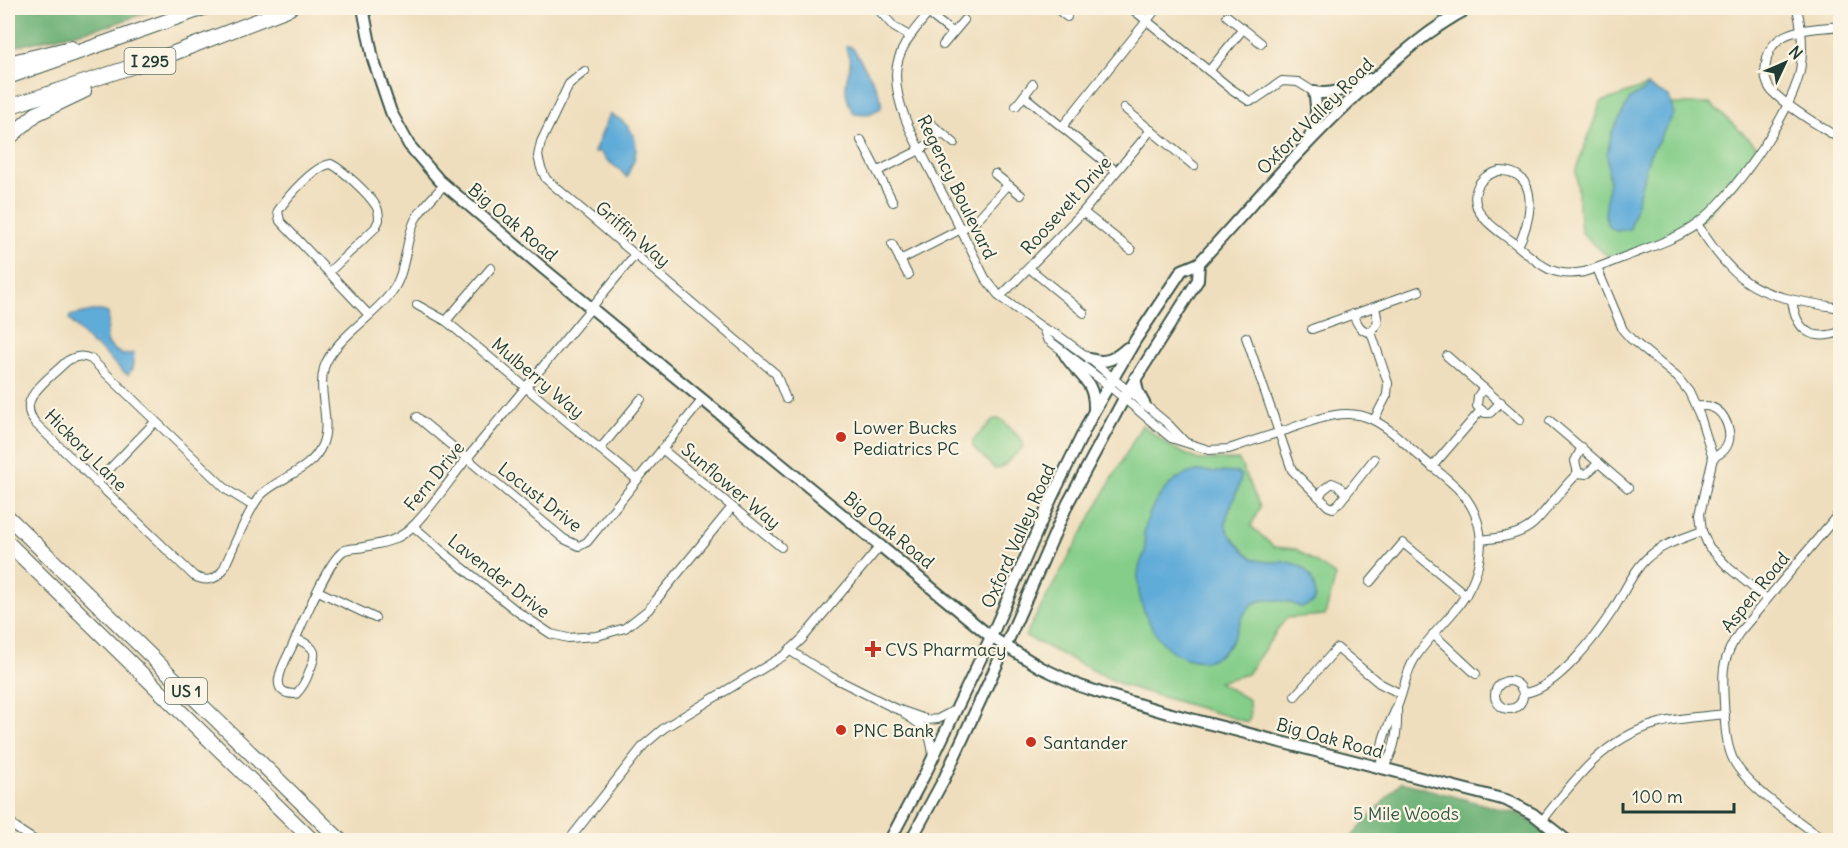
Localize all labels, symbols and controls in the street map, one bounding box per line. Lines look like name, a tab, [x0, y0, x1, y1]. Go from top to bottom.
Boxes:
north arrow	[1755, 33, 1815, 93]
text: N	[1785, 42, 1807, 64]
road number: I 295	[124, 48, 176, 74]
street label: Oxford Valley Road	[1252, 52, 1379, 179]
street label: Regency Boulevard	[912, 111, 1002, 263]
street label: Roosevelt Drive	[1016, 151, 1116, 259]
street label: Big Oak Road	[463, 178, 563, 266]
street label: Griffin Way	[591, 196, 675, 272]
street label: Mulberry Way	[487, 333, 589, 423]
street label: Hickory Lane	[40, 404, 132, 496]
place label: Lower Bucks Pediatrics PC	[853, 416, 960, 460]
marker: Lower Bucks Pediatrics PC	[834, 430, 848, 444]
street label: Fern Drive	[399, 436, 469, 516]
street label: Sunflower Way	[677, 438, 785, 534]
street label: Locust Drive	[493, 457, 587, 537]
street label: Oxford Valley Road	[976, 460, 1060, 612]
street label: Big Oak Road	[839, 486, 939, 574]
street label: Lavender Drive	[443, 529, 555, 623]
street label: Aspen Road	[1716, 547, 1795, 637]
place label: CVS Pharmacy	[885, 638, 1007, 661]
marker: CVS Pharmacy	[866, 642, 880, 656]
road number: US 1	[165, 678, 207, 704]
street label: Big Oak Road	[1274, 713, 1387, 763]
place label: PNC Bank	[853, 719, 934, 742]
marker: PNC Bank	[834, 723, 848, 737]
place label: Santander	[1043, 731, 1129, 754]
marker: Santander	[1024, 735, 1038, 749]
scale bar	[1623, 776, 1734, 814]
text: 100 m	[1632, 785, 1683, 808]
park label: 5 Mile Woods	[1353, 802, 1459, 825]

